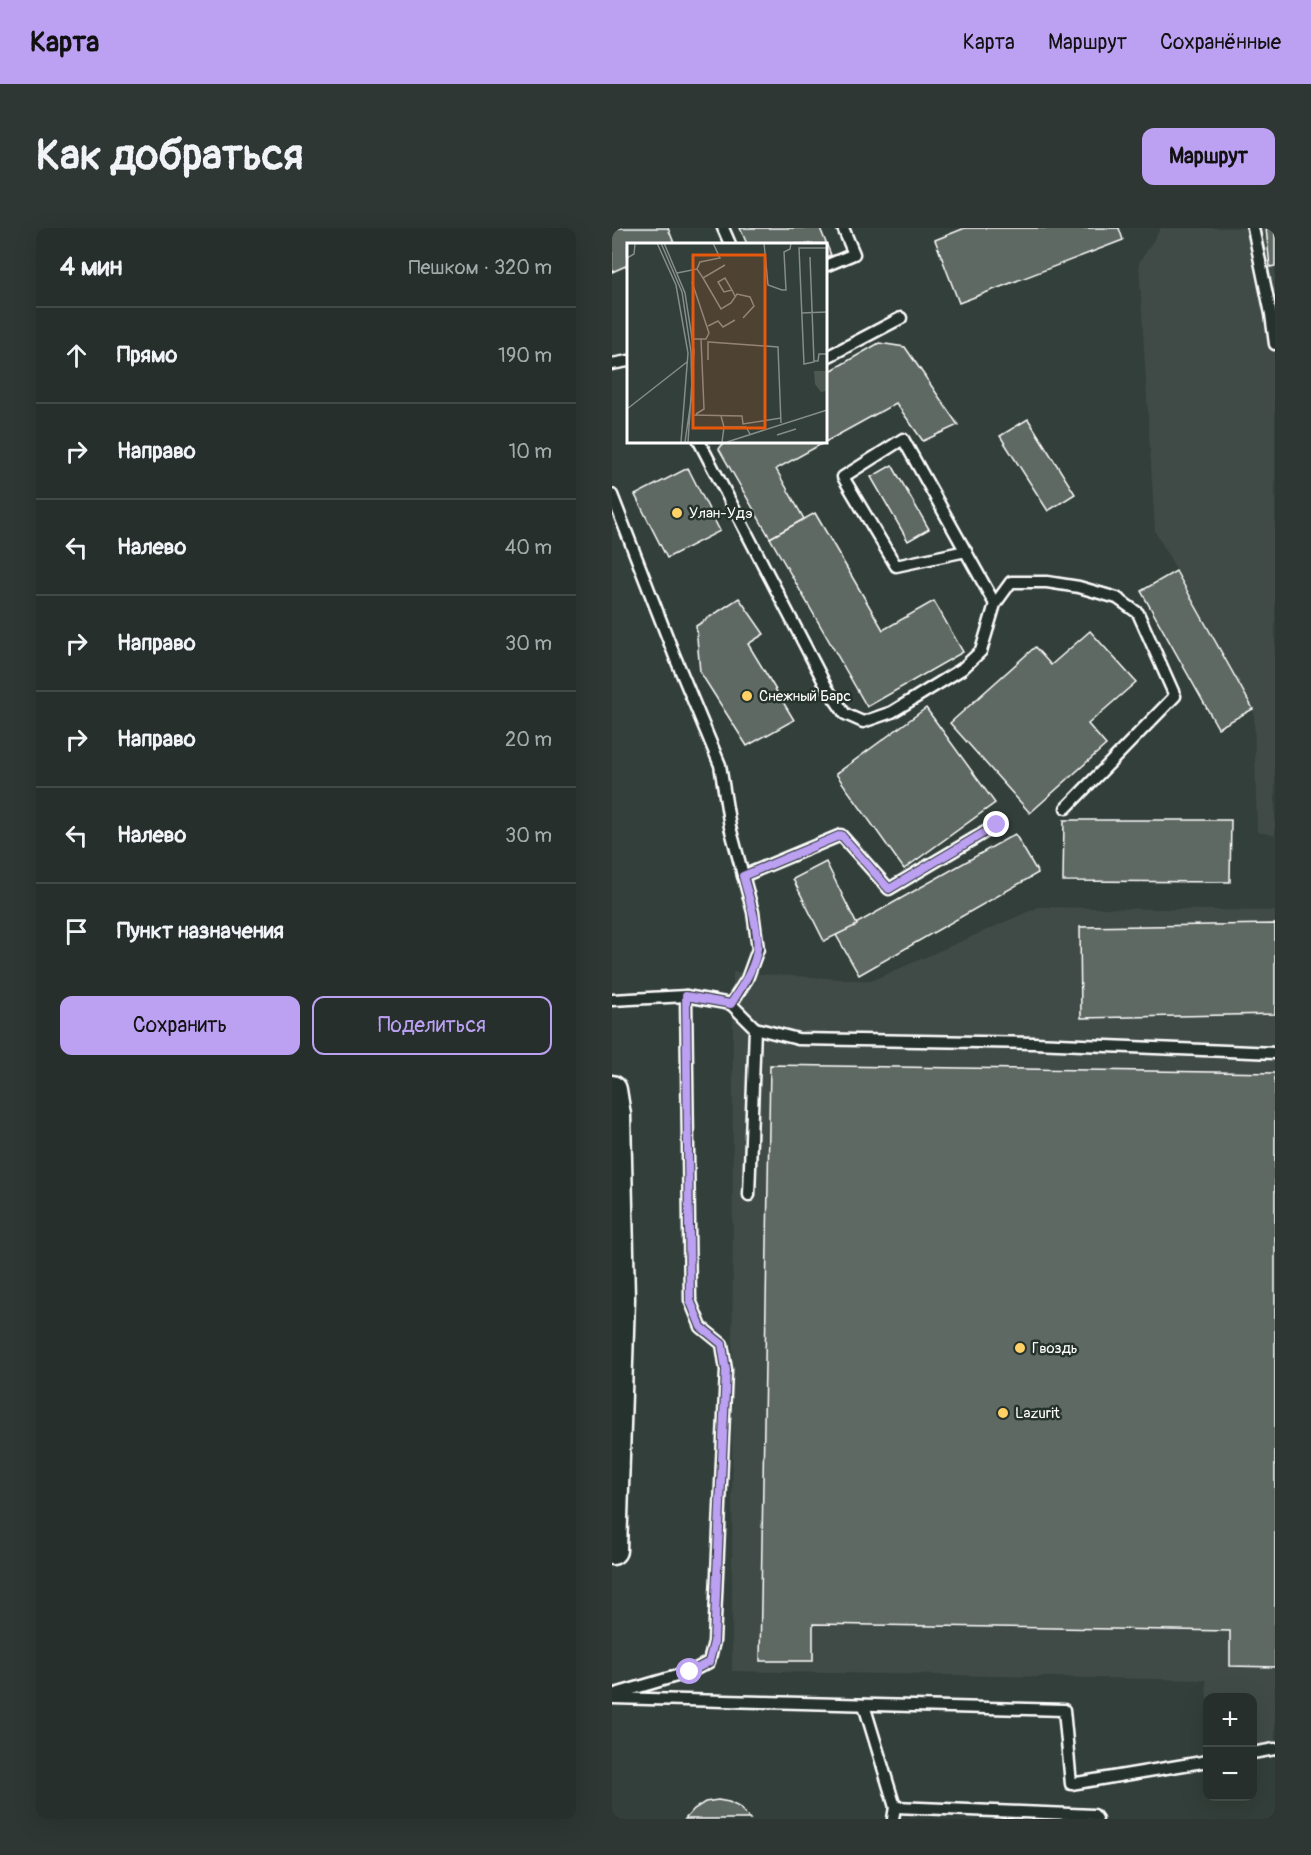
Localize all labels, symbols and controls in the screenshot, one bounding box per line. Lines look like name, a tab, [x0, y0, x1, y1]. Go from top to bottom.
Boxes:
text: Карта	[30, 25, 99, 60]
text: Карта	[963, 29, 1015, 56]
text: Маршрут	[1048, 29, 1127, 56]
text: Сохранённые	[1160, 29, 1281, 56]
button: Маршрут	[1142, 128, 1275, 185]
text: Как добраться	[36, 130, 303, 182]
inset map	[627, 243, 826, 442]
text: 4 мин	[60, 251, 122, 283]
text: Пешком · 320 m	[409, 255, 552, 280]
icon: ahead	[60, 339, 93, 372]
text: Прямо	[117, 341, 177, 369]
text: 190 m	[498, 343, 552, 368]
icon: right	[60, 435, 93, 468]
text: Направо	[117, 437, 196, 465]
text: 10 m	[508, 439, 552, 464]
place label: Улан-Удэ	[689, 504, 753, 523]
marker: Улан-Удэ	[670, 506, 684, 520]
icon: left	[60, 531, 93, 564]
text: Налево	[117, 533, 186, 561]
text: 40 m	[505, 535, 552, 560]
icon: right	[60, 627, 93, 660]
text: Направо	[117, 629, 196, 657]
text: 30 m	[505, 631, 552, 656]
place label: Снежный Барс	[759, 687, 851, 706]
marker: Снежный Барс	[740, 689, 754, 703]
icon: right	[60, 723, 93, 756]
text: Направо	[117, 725, 196, 753]
text: 20 m	[505, 727, 552, 752]
route end	[983, 811, 1009, 837]
icon: left	[60, 819, 93, 852]
text: Налево	[117, 821, 186, 849]
text: 30 m	[505, 823, 552, 848]
icon: arrive	[60, 915, 93, 948]
text: Пункт назначения	[117, 917, 284, 945]
button: Сохранить	[60, 996, 300, 1055]
button: Поделиться	[312, 996, 552, 1055]
place label: Гвоздь	[1032, 1339, 1078, 1358]
marker: Гвоздь	[1013, 1341, 1027, 1355]
place label: Lazurit	[1015, 1404, 1061, 1423]
marker: Lazurit	[996, 1406, 1010, 1420]
route start	[676, 1658, 702, 1684]
map controls	[1203, 1693, 1257, 1801]
button: +	[1203, 1693, 1257, 1747]
button: −	[1203, 1747, 1257, 1801]

